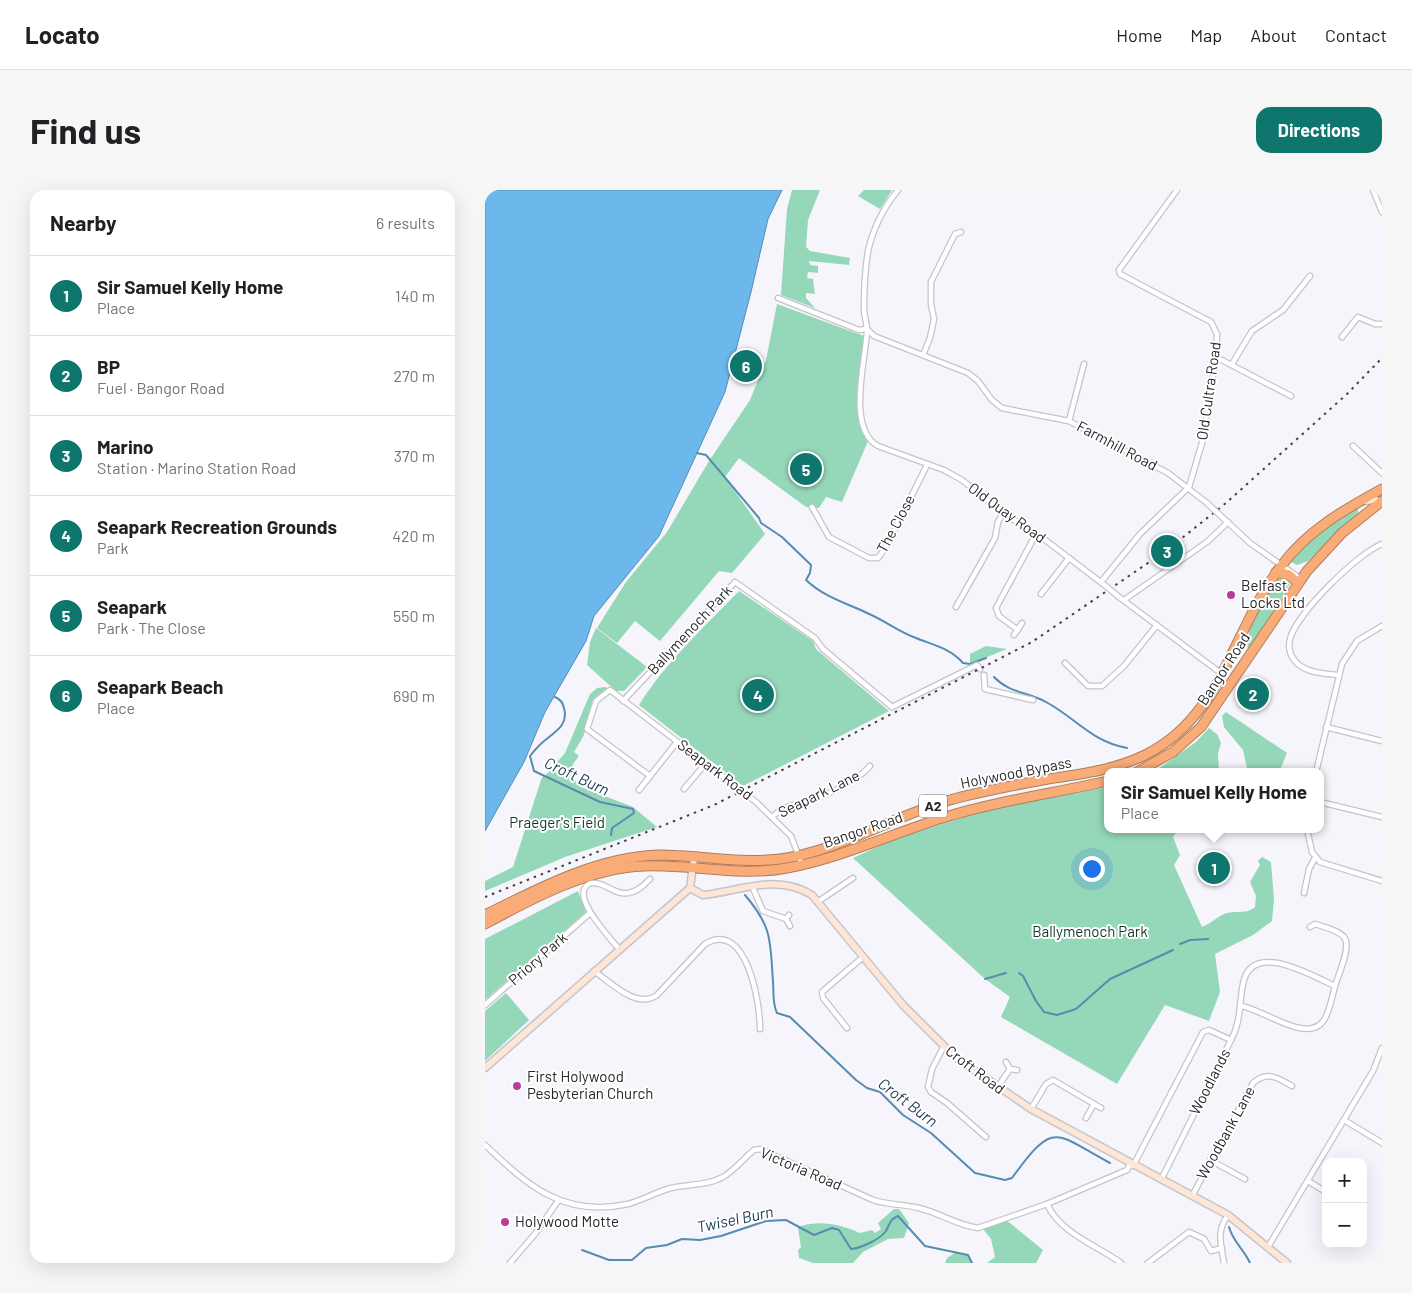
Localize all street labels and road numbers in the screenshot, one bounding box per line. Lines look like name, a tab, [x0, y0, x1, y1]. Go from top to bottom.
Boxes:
street label: Old Cultra Road	[1192, 340, 1224, 441]
street label: Farmhill Road	[1074, 416, 1161, 474]
street label: Old Quay Road	[965, 478, 1050, 546]
street label: The Close	[872, 491, 918, 556]
street label: Ballymenoch Park	[643, 581, 736, 678]
street label: Bangor Road	[1193, 629, 1253, 708]
street label: Seapark Road	[674, 735, 757, 803]
street label: Holywood Bypass	[959, 752, 1073, 792]
street label: Seapark Lane	[775, 766, 862, 821]
road number: A2	[919, 794, 947, 818]
street label: Bangor Road	[821, 807, 905, 851]
street label: Priory Park	[504, 928, 571, 989]
street label: Croft Road	[942, 1041, 1009, 1097]
street label: Woodlands	[1185, 1046, 1233, 1117]
street label: Woodbank Lane	[1192, 1083, 1258, 1182]
street label: Victoria Road	[758, 1143, 845, 1193]

